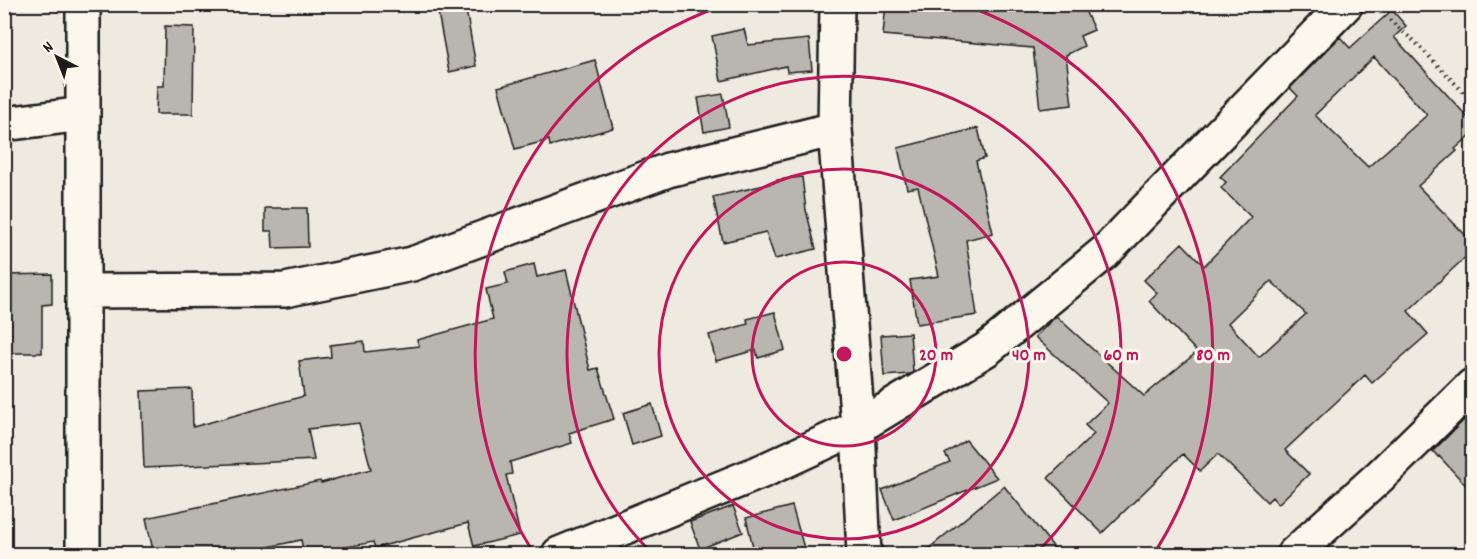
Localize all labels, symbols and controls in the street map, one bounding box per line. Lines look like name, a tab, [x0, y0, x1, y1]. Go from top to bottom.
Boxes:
north arrow	[27, 27, 87, 87]
text: N	[38, 36, 59, 59]
centre of rings	[834, 344, 854, 364]
text: 20 m	[919, 344, 953, 369]
text: 40 m	[1012, 344, 1046, 369]
text: 60 m	[1103, 344, 1139, 369]
text: 80 m	[1196, 344, 1230, 369]

